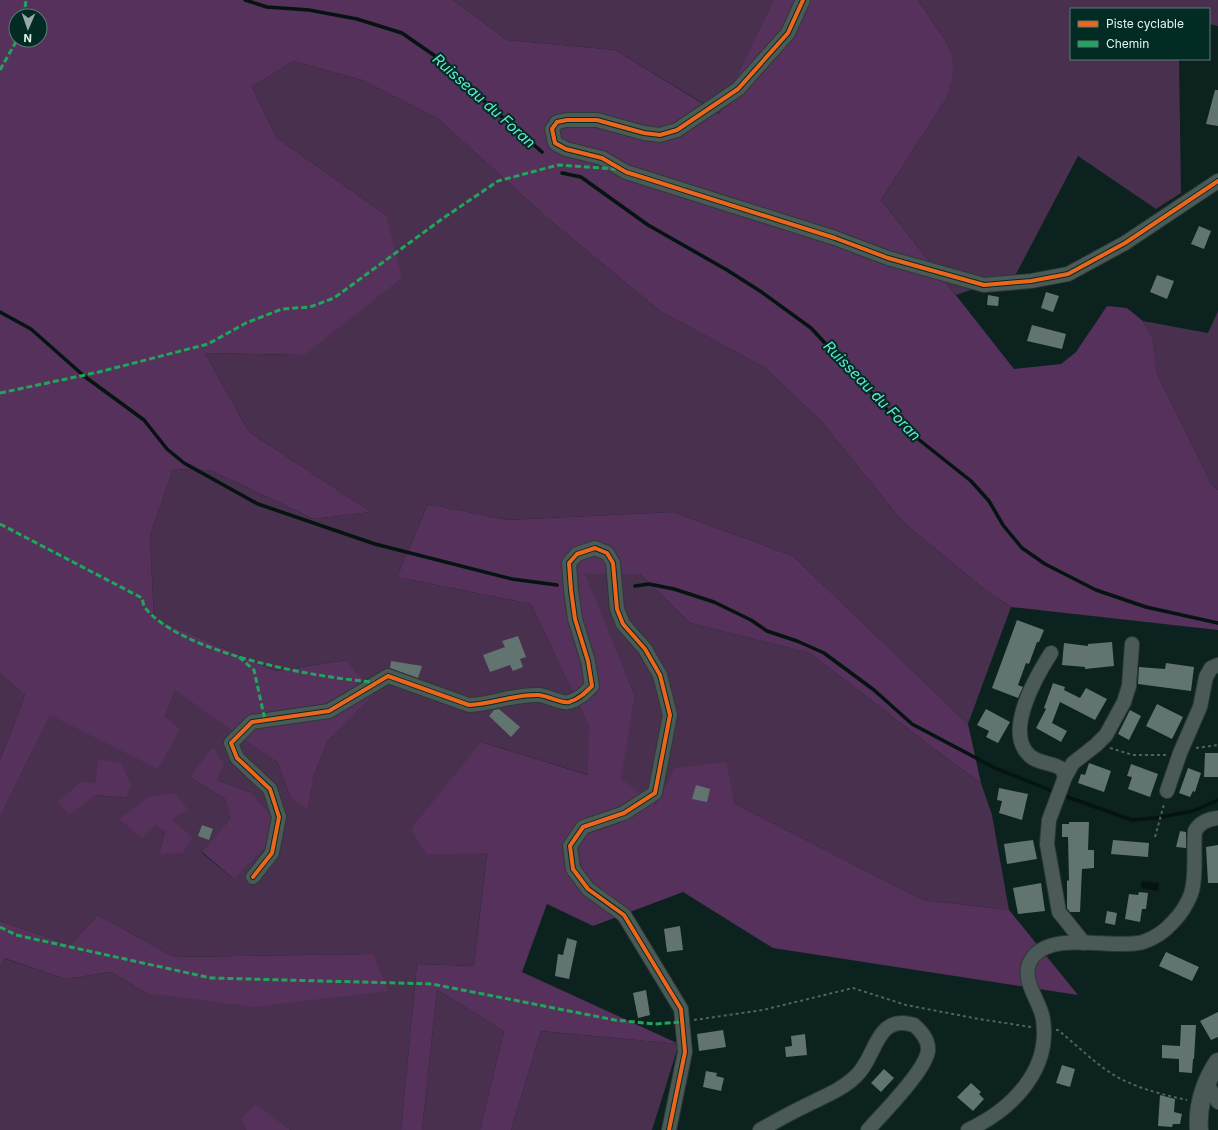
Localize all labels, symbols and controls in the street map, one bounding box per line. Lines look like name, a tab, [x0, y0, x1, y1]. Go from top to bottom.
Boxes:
north arrow	[8, 8, 48, 48]
legend	[1070, 8, 1210, 60]
text: Piste cyclable	[1106, 16, 1184, 31]
text: N	[23, 31, 32, 45]
text: Chemin	[1106, 36, 1149, 51]
water label: Ruisseau du Foran	[429, 49, 540, 152]
water label: Ruisseau du Foran	[820, 337, 925, 445]

